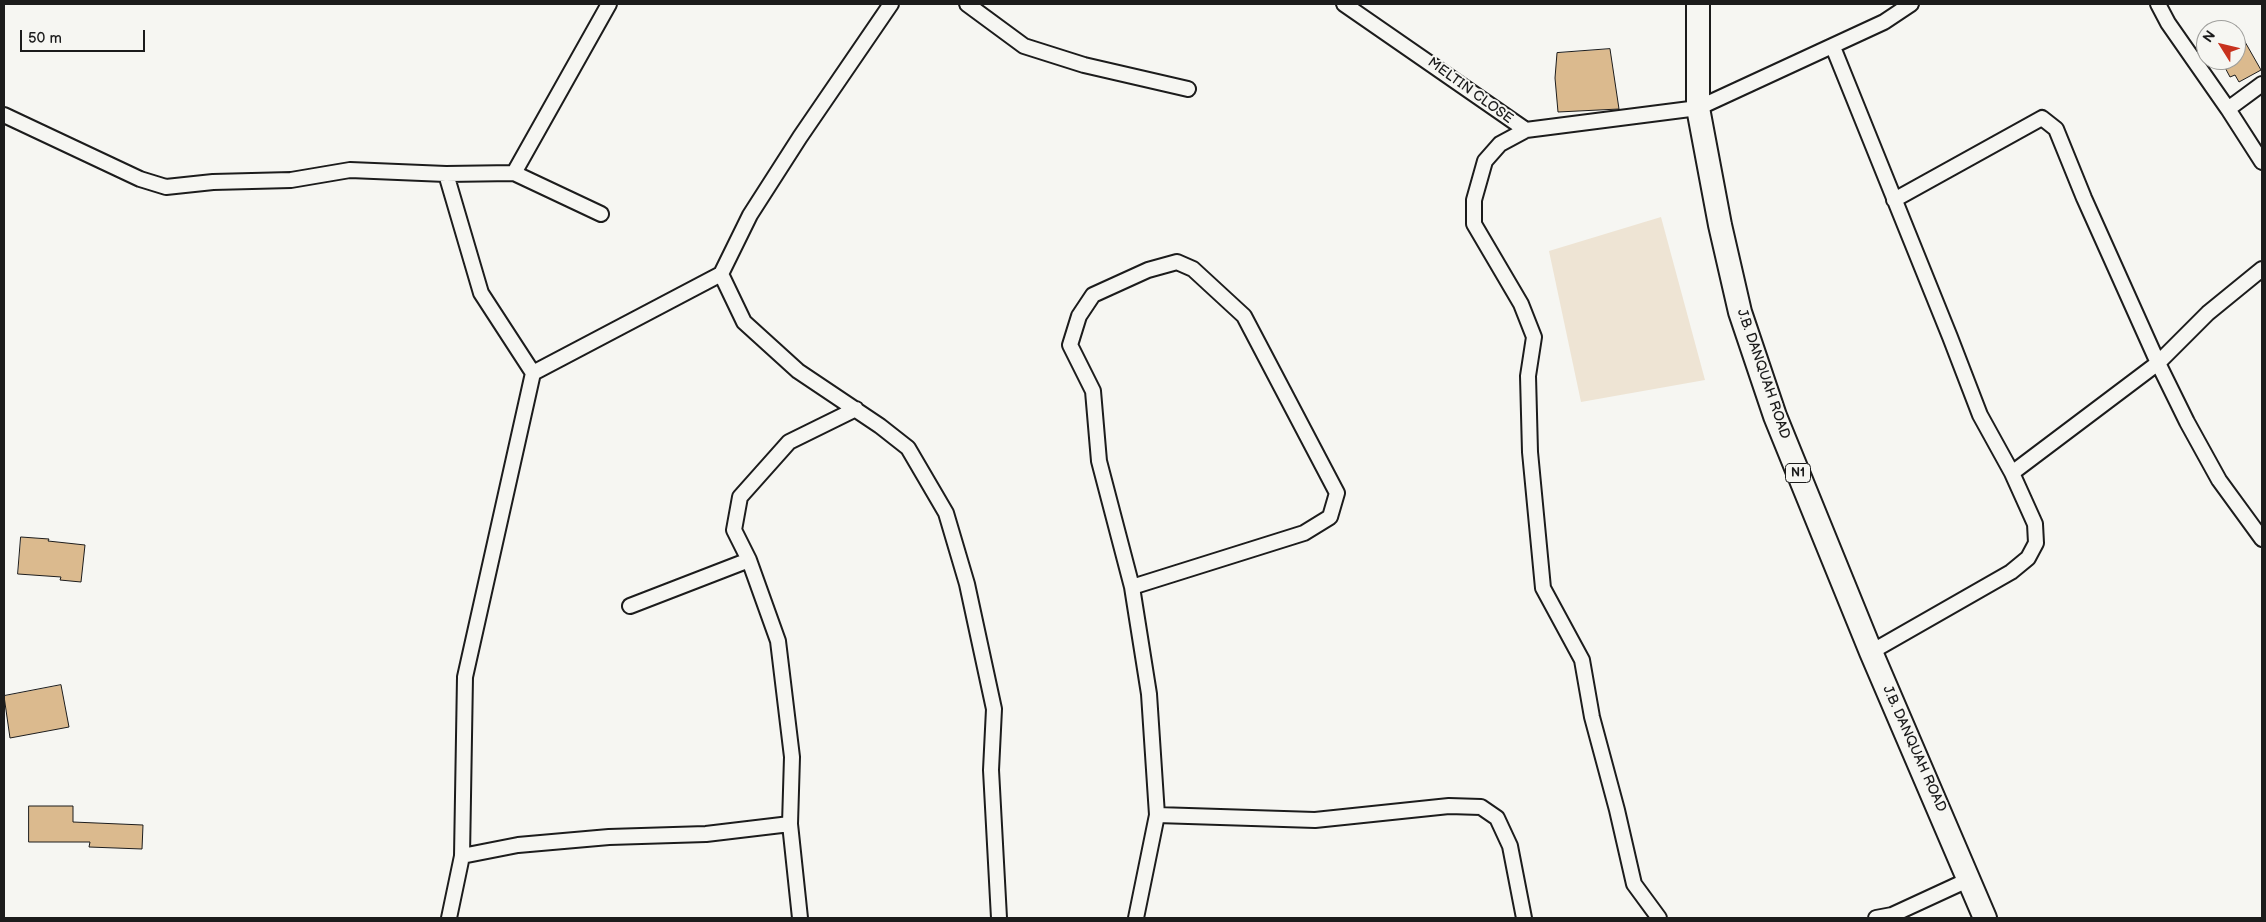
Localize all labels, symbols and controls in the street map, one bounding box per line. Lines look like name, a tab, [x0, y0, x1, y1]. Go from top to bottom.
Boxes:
scale bar	[22, 20, 148, 52]
north arrow	[2196, 20, 2246, 70]
text: N	[2199, 27, 2219, 46]
text: 50 m	[28, 29, 62, 48]
street label: MELTIN CLOSE	[1424, 54, 1516, 128]
street label: J.B. DANQUAH ROAD	[1733, 307, 1793, 441]
road number: N1	[1786, 463, 1810, 482]
street label: J.B. DANQUAH ROAD	[1879, 683, 1949, 815]

